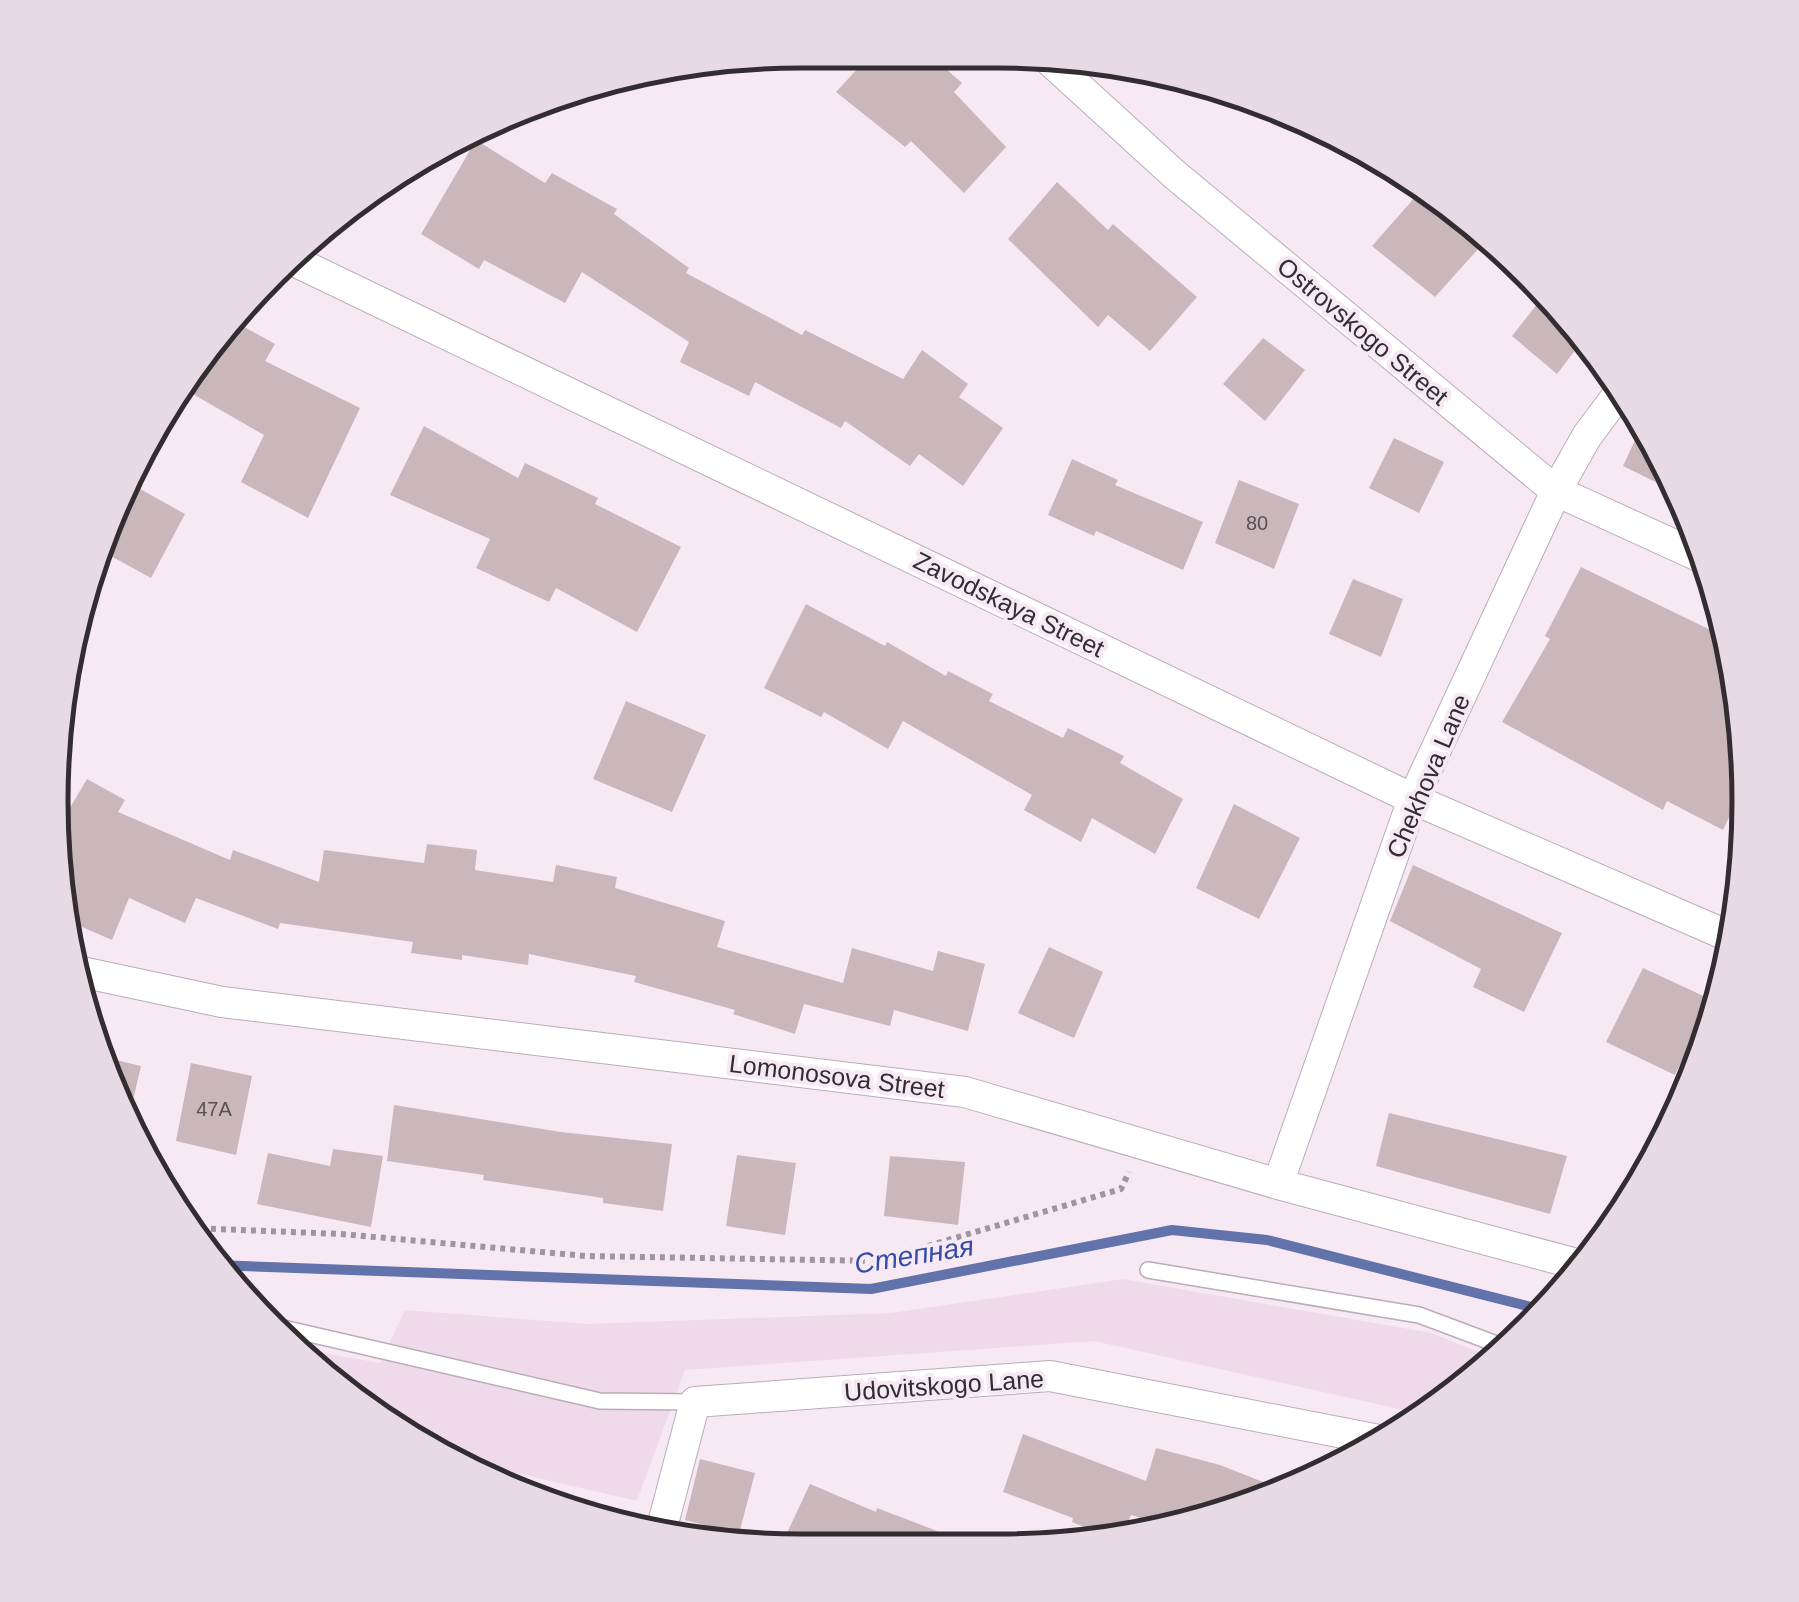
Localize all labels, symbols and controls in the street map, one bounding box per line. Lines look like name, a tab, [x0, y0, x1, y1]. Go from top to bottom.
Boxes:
street label: Ostrovskogo Street	[1272, 252, 1454, 411]
house number: 80	[1246, 512, 1268, 534]
street label: Zavodskaya Street	[909, 546, 1109, 662]
street label: Chekhova Lane	[1381, 690, 1475, 862]
street label: Lomonosova Street	[728, 1049, 946, 1103]
house number: 47А	[196, 1098, 232, 1120]
water label: Степная	[852, 1230, 976, 1280]
street label: Udovitskogo Lane	[843, 1364, 1045, 1406]

